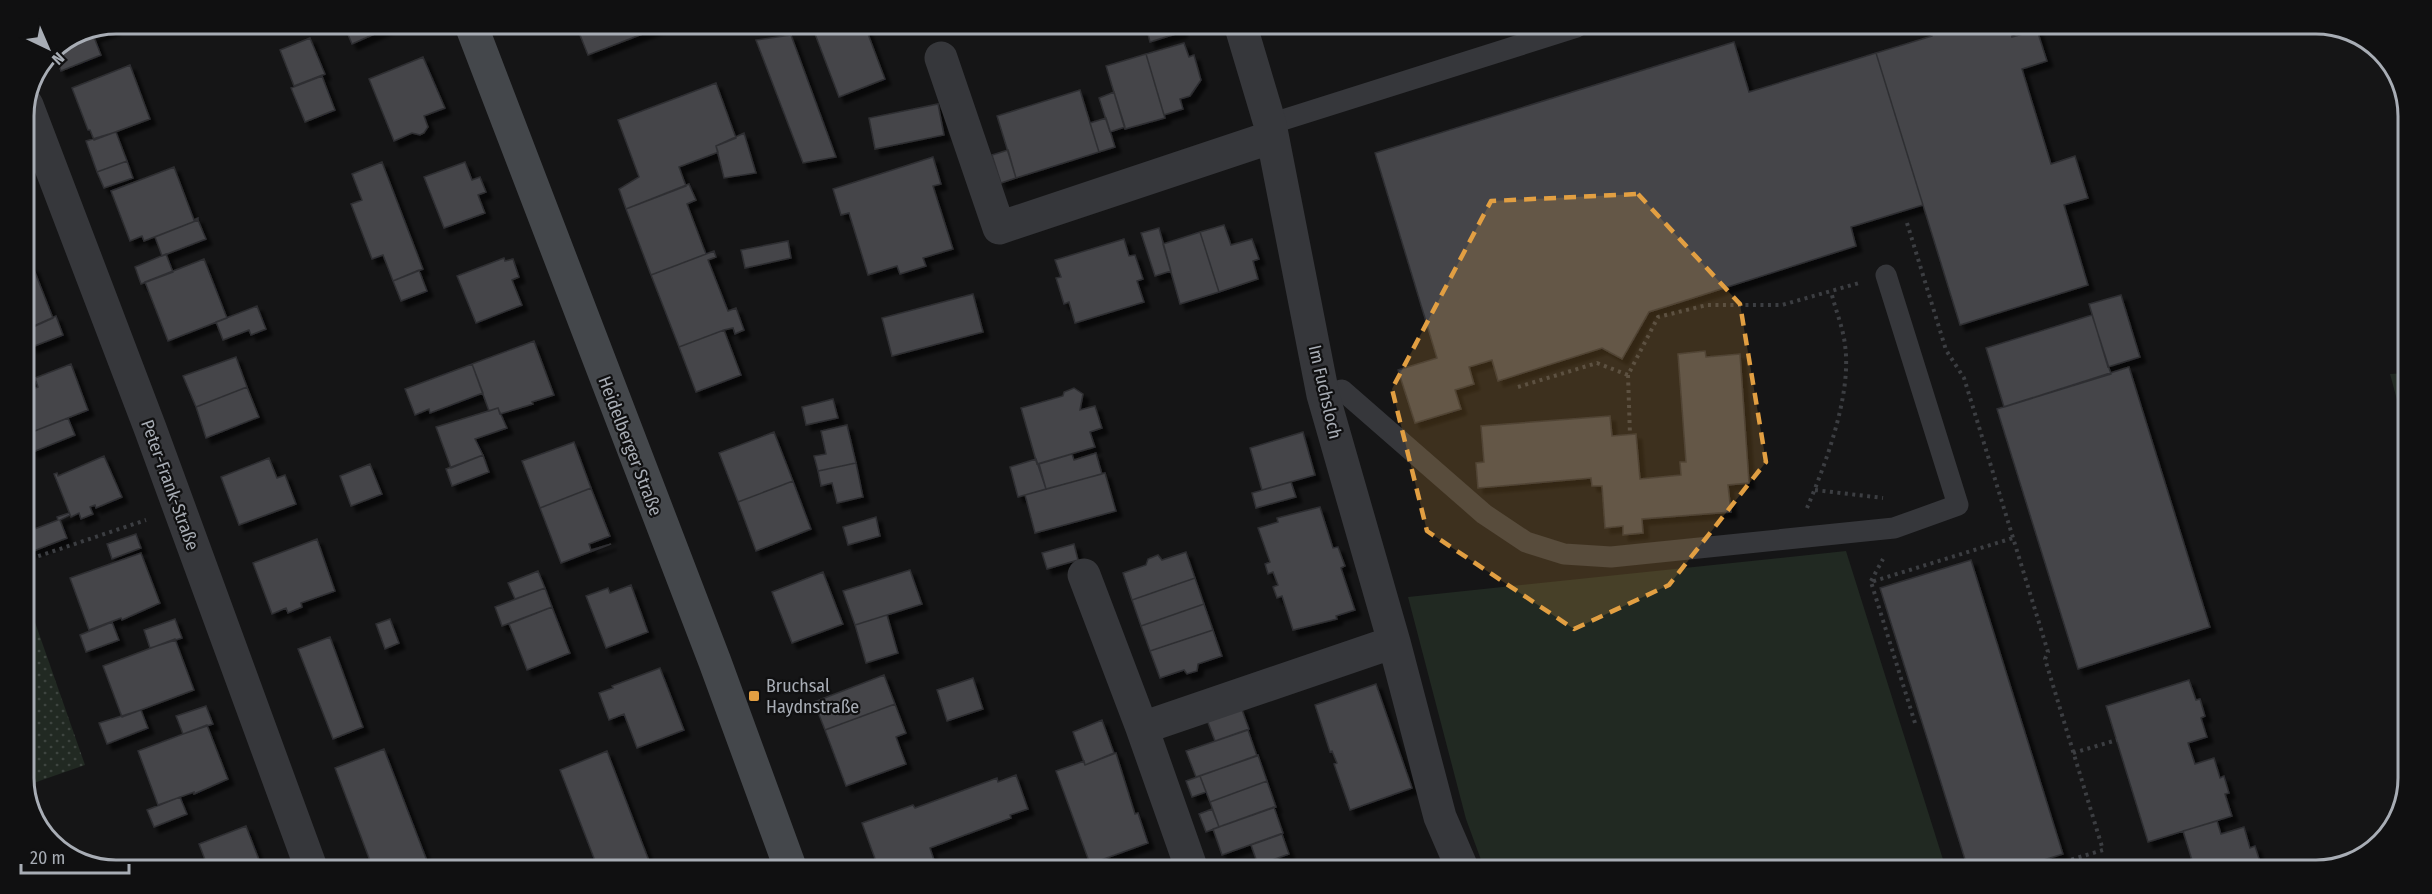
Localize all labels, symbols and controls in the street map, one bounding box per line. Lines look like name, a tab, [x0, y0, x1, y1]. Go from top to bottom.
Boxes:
north arrow	[18, 18, 78, 78]
text: N	[48, 48, 68, 69]
street label: Im Fuchsloch	[1304, 343, 1346, 441]
street label: Heidelberger Straße	[593, 373, 667, 519]
street label: Peter-Frank-Straße	[136, 417, 204, 553]
place label: Bruchsal Haydnstraße	[766, 675, 859, 718]
marker: Bruchsal Haydnstraße	[747, 689, 761, 703]
scale bar	[21, 837, 129, 875]
text: 20 m	[30, 847, 65, 869]

